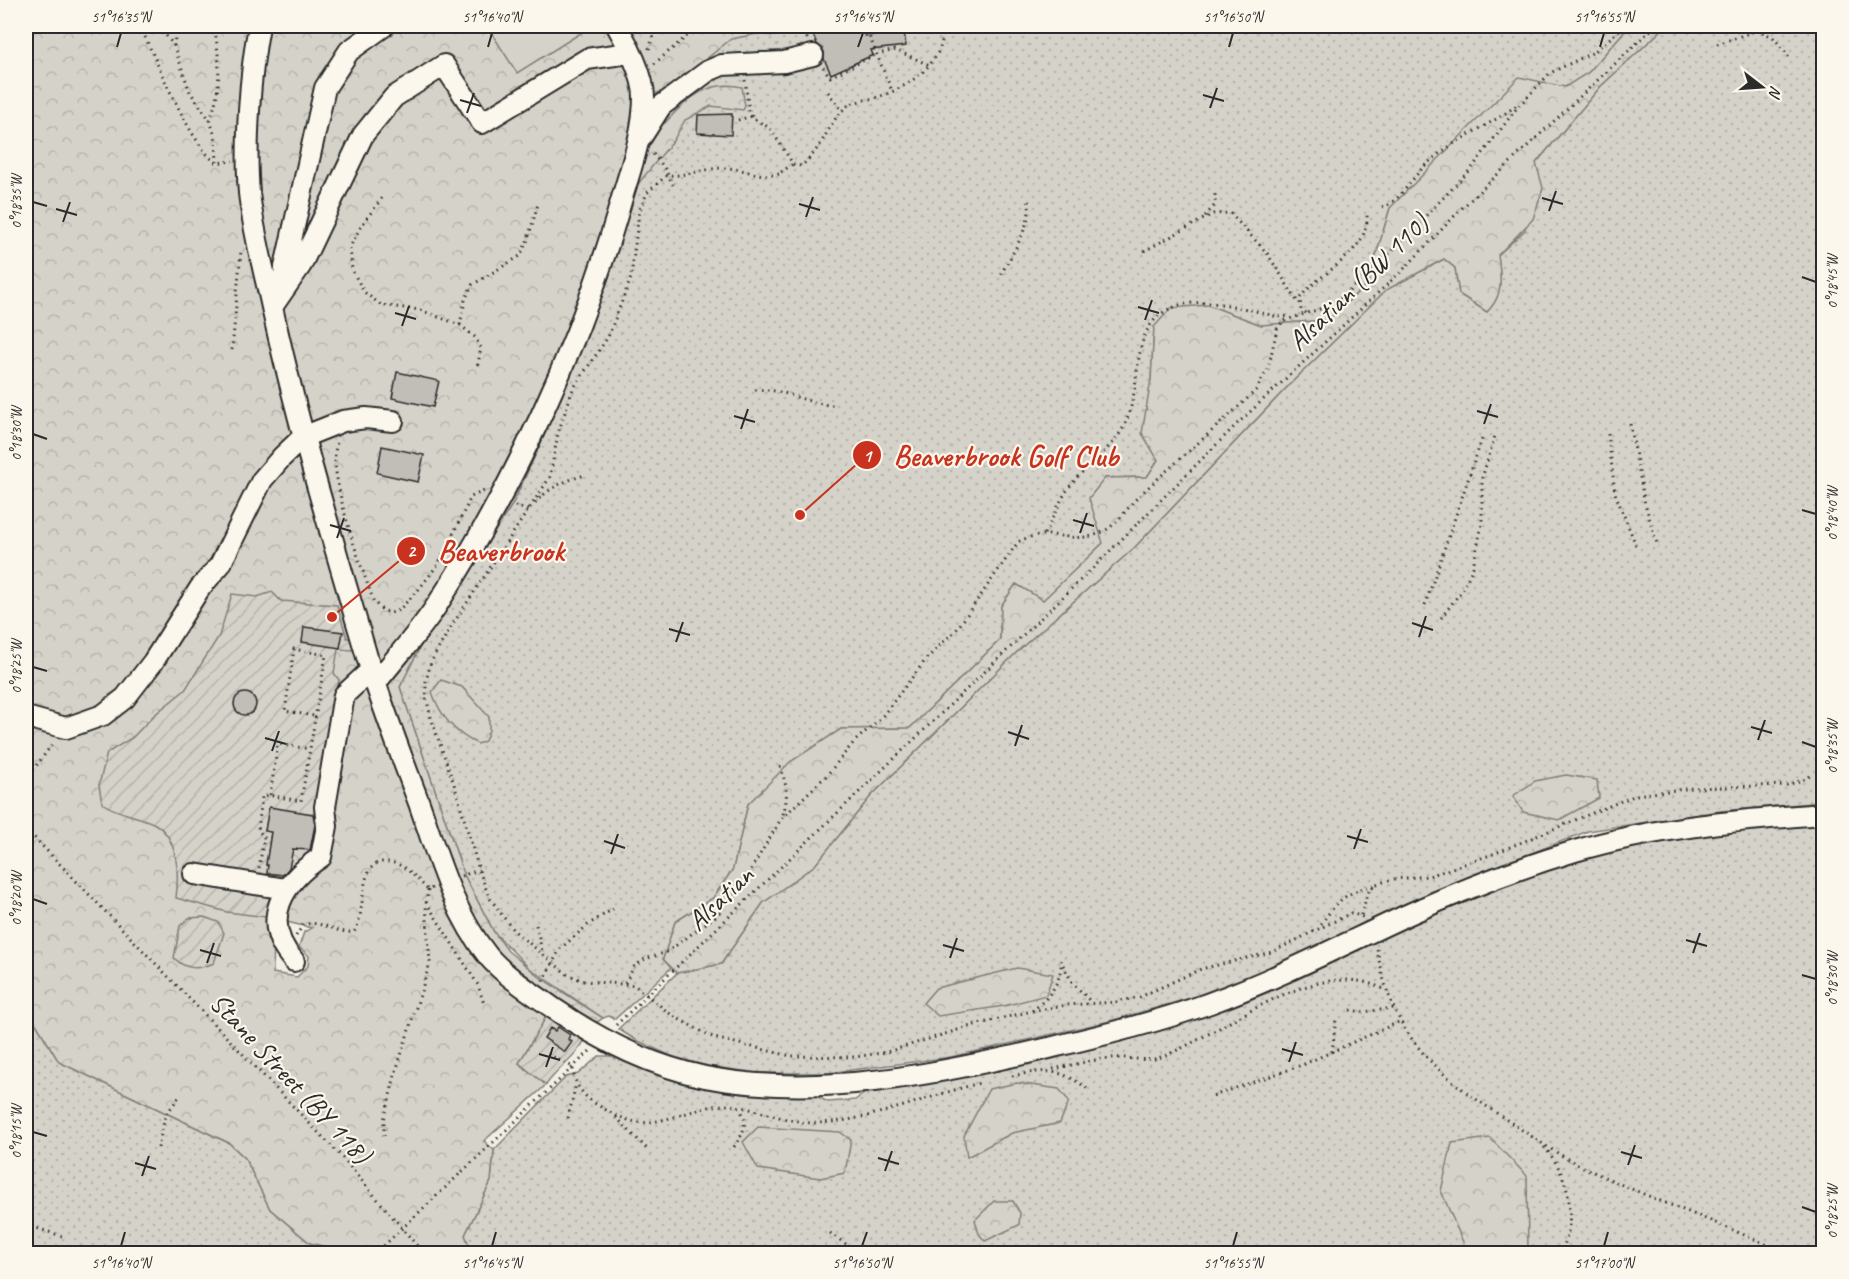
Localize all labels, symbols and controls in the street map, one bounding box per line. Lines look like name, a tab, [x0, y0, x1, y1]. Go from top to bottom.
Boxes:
text: 51°16'35"N	[91, 8, 154, 27]
text: 51°16'40"N	[462, 8, 525, 27]
text: 51°16'45"N	[833, 8, 896, 27]
text: 51°16'50"N	[1203, 8, 1266, 27]
text: 51°16'55"N	[1574, 8, 1637, 27]
north arrow	[1732, 57, 1792, 117]
text: N	[1763, 83, 1786, 102]
text: 0°18'35"W	[7, 172, 26, 229]
street label: Alsatian (BW 110)	[1280, 205, 1437, 358]
text: 0°18'45"W	[1823, 252, 1842, 309]
text: 0°18'30"W	[7, 404, 26, 461]
callout: Beaverbrook Golf Club	[852, 431, 1130, 479]
text: Beaverbrook Golf Club	[894, 437, 1121, 475]
text: 1	[863, 445, 873, 467]
text: 0°18'40"W	[1823, 484, 1842, 541]
callout: Beaverbrook	[396, 527, 576, 575]
text: Beaverbrook	[438, 532, 567, 570]
text: 2	[407, 540, 417, 562]
text: 0°18'25"W	[7, 637, 26, 694]
text: 0°18'35"W	[1823, 717, 1842, 774]
street label: Alsatian	[679, 857, 762, 938]
text: 0°18'20"W	[7, 869, 26, 926]
text: 0°18'30"W	[1823, 949, 1842, 1006]
street label: Stane Street (BY 118)	[203, 985, 381, 1172]
text: 0°18'15"W	[7, 1102, 26, 1159]
text: 0°18'25"W	[1823, 1182, 1842, 1239]
text: 51°16'40"N	[91, 1254, 154, 1273]
text: 51°16'45"N	[462, 1254, 525, 1273]
text: 51°16'50"N	[832, 1254, 895, 1273]
text: 51°16'55"N	[1203, 1254, 1266, 1273]
text: 51°17'00"N	[1574, 1254, 1637, 1273]

